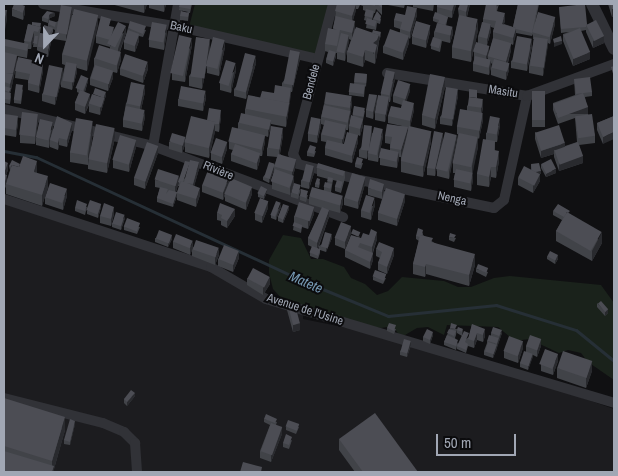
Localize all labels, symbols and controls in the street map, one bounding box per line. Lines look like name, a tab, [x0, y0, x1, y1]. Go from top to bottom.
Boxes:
street label: Baku	[169, 19, 193, 37]
north arrow	[20, 20, 70, 70]
text: N	[32, 49, 47, 69]
street label: Bendele	[300, 63, 324, 101]
street label: Masitu	[487, 83, 519, 101]
street label: Rivière	[201, 158, 235, 184]
street label: Nenga	[436, 189, 468, 209]
water label: Matete	[287, 267, 325, 297]
street label: Avenue de l'Usine	[265, 291, 345, 329]
scale bar	[438, 424, 518, 456]
text: 50 m	[444, 432, 471, 453]

